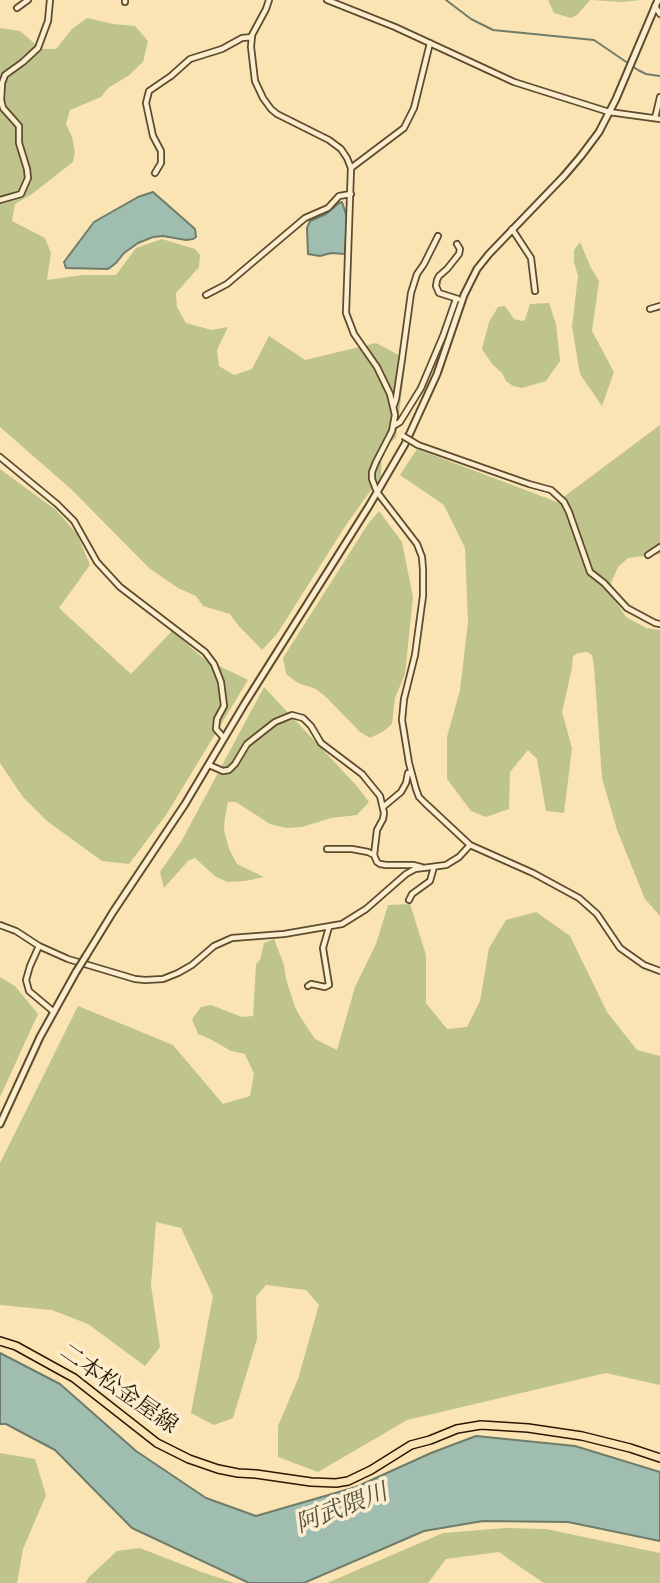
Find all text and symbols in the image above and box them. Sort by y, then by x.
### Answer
street label: 二本松金屋線 [54,1339,182,1441]
water label: 阿武隈川 [292,1479,392,1541]

